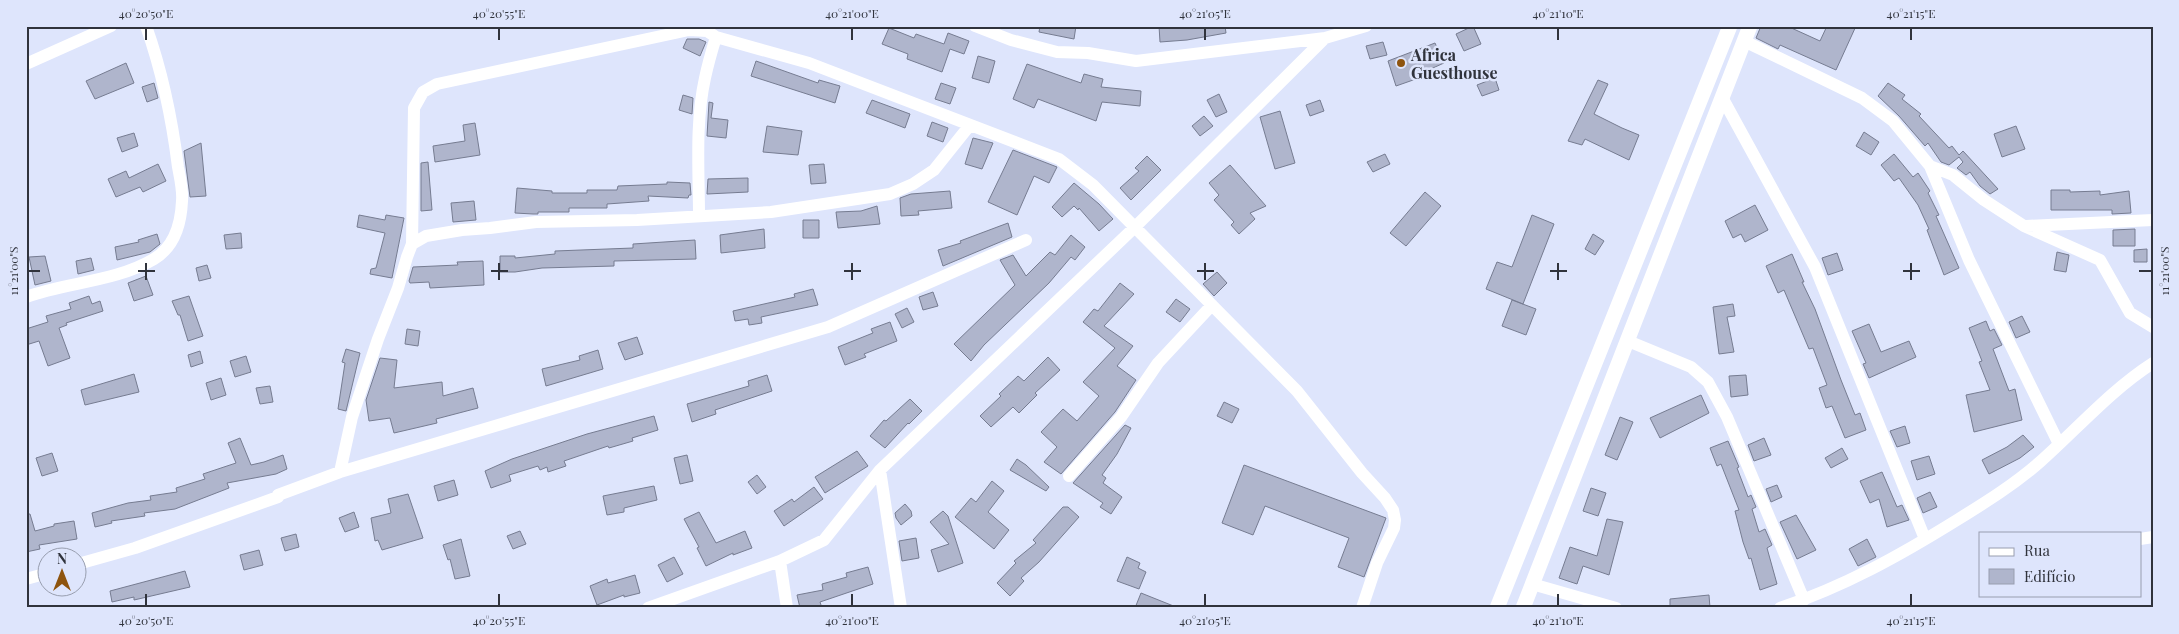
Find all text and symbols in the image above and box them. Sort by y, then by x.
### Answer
text: 40°20'50"E [119,5,173,21]
text: 40°20'55"E [473,5,525,21]
text: 40°21'00"E [825,5,879,21]
text: 40°21'05"E [1179,5,1231,21]
text: 40°21'10"E [1532,5,1584,21]
text: 40°21'15"E [1887,5,1935,21]
place label: Africa Guesthouse [1410,44,1497,83]
marker: Africa Guesthouse [1395,57,1407,69]
text: 11°21'00"S [5,247,21,295]
text: 11°21'00"S [2156,247,2172,295]
legend [1979,532,2142,596]
text: Rua [2024,540,2050,560]
north arrow [38,546,88,596]
text: N [57,549,67,568]
text: Edifício [2024,566,2076,586]
text: 40°20'50"E [119,612,173,628]
text: 40°20'55"E [473,612,525,628]
text: 40°21'00"E [825,612,879,628]
text: 40°21'05"E [1179,612,1231,628]
text: 40°21'10"E [1532,612,1584,628]
text: 40°21'15"E [1887,612,1935,628]

